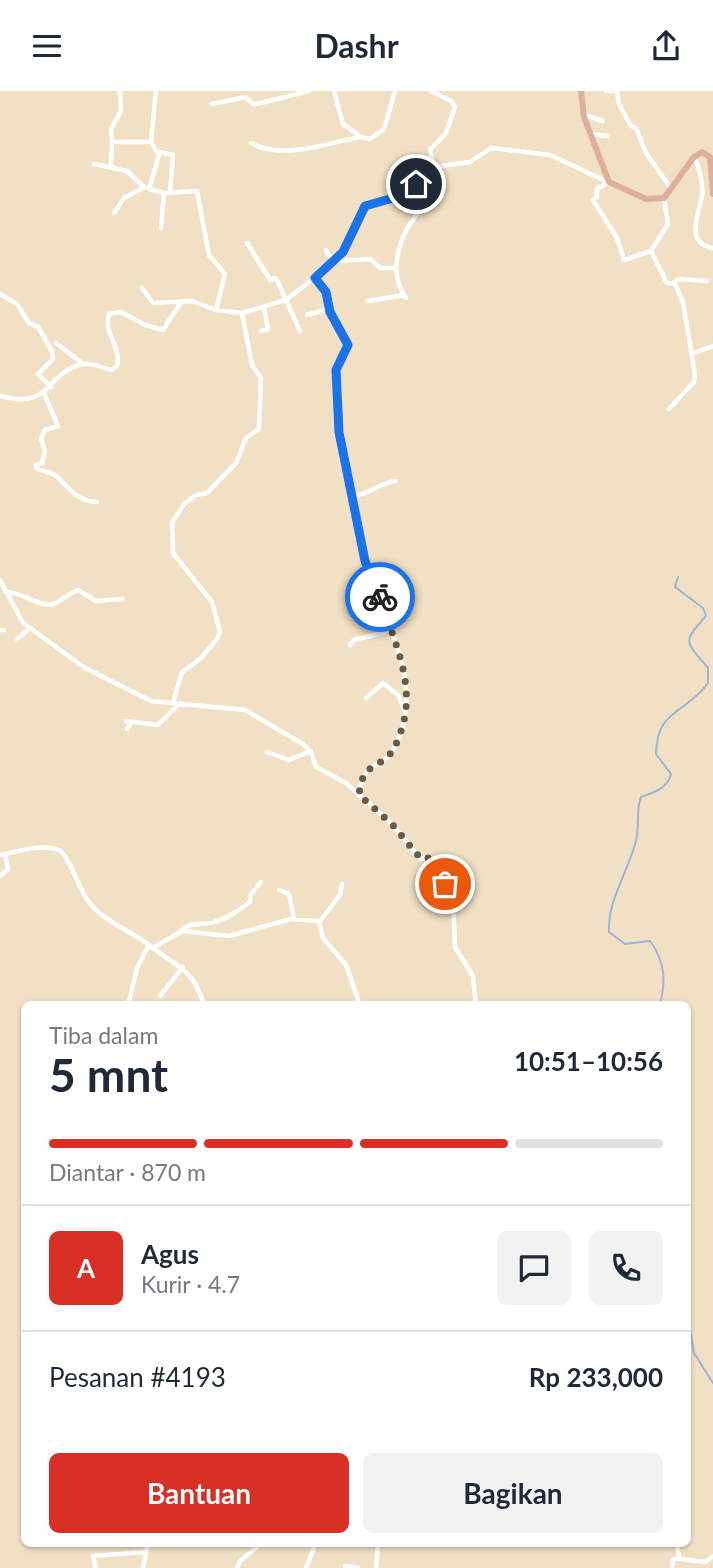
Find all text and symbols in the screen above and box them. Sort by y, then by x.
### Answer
text: Dashr [314,26,399,65]
icon: menu [28,27,66,65]
icon: share [647,27,685,65]
pin [386,154,446,214]
icon: home [397,165,435,203]
courier [345,562,415,632]
icon: bike [361,578,399,616]
pin [415,854,475,914]
icon: bag [426,865,464,903]
text: Tiba dalam [49,1021,158,1049]
text: 10:51–10:56 [514,1045,663,1077]
text: 5 mnt [49,1047,168,1102]
text: Diantar · 870 m [49,1158,206,1186]
button: chat [497,1231,571,1305]
button: phone [589,1231,663,1305]
text: Agus [141,1238,199,1270]
text: A [77,1252,95,1284]
text: Kurir · 4.7 [141,1270,240,1298]
text: Pesanan #4193 [49,1361,226,1393]
text: Rp 233,000 [529,1361,663,1393]
button: Bantuan [49,1453,349,1533]
button: Bagikan [363,1453,663,1533]

